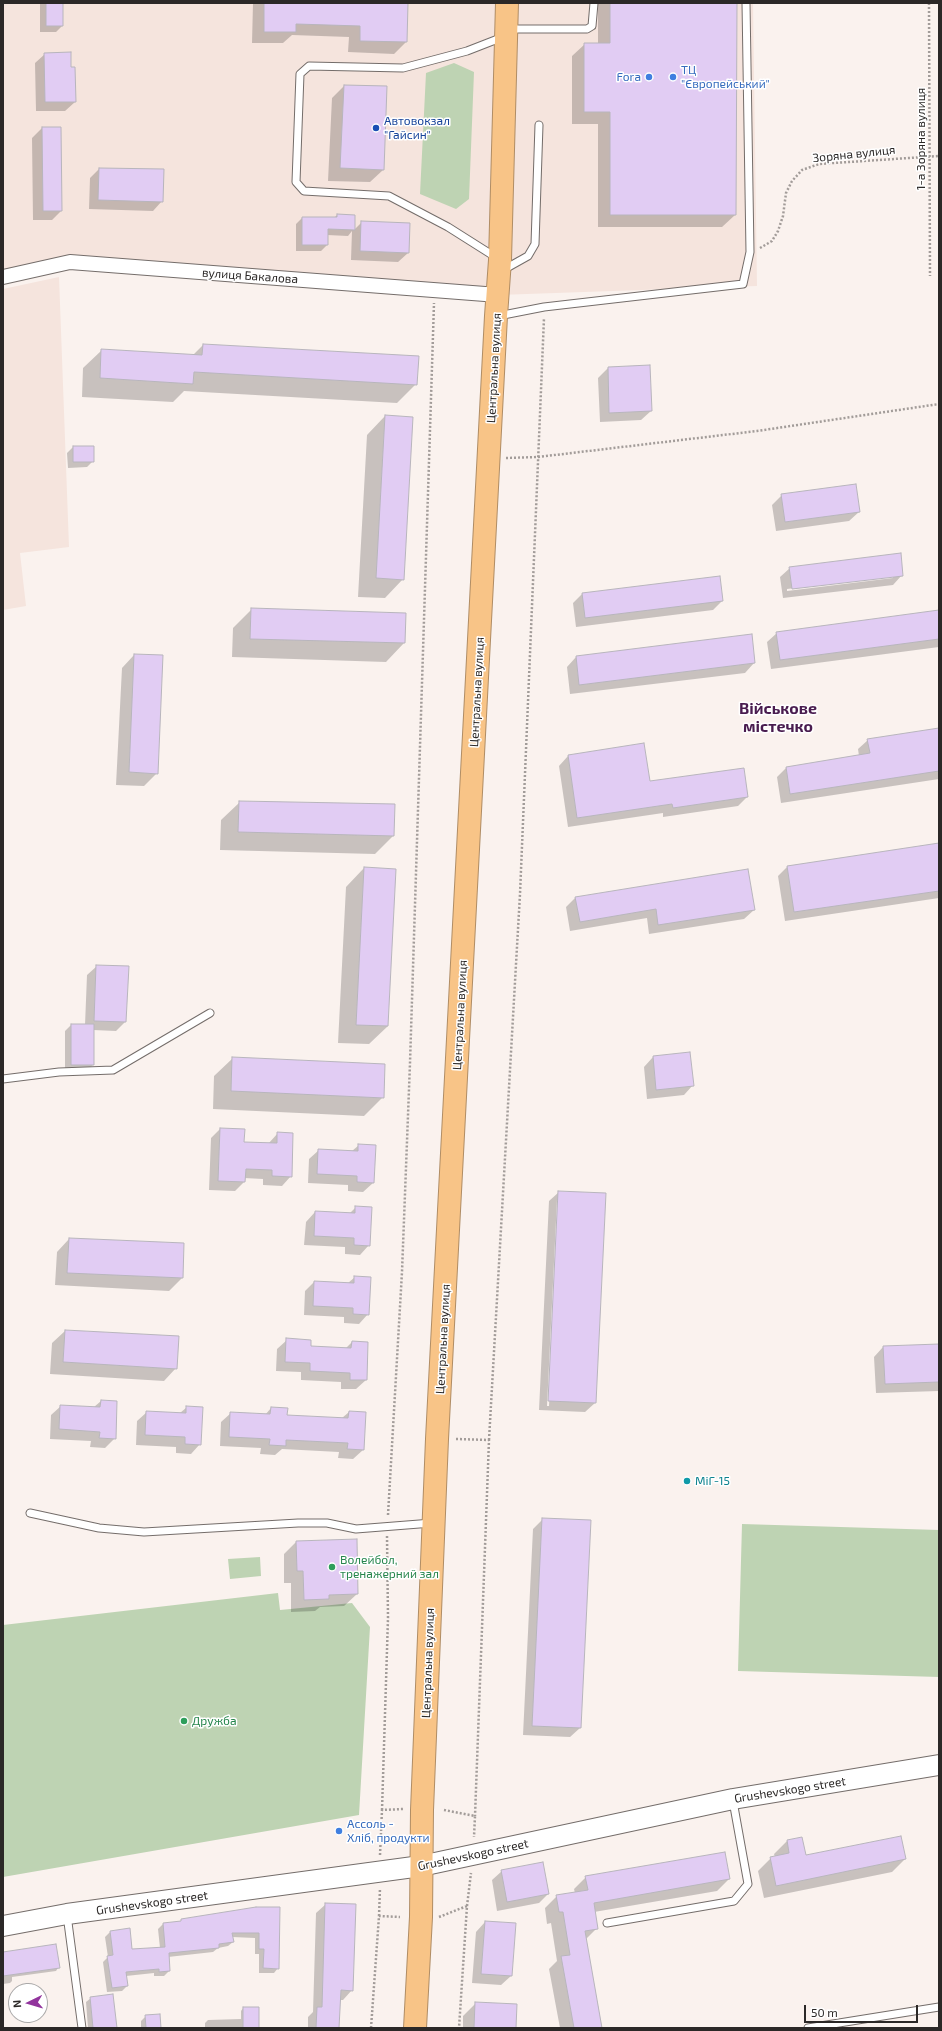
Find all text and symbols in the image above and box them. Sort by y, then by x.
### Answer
place label: ТЦ "Європейський" [681,63,770,91]
place label: Fora [617,70,641,84]
marker: Fora [644,72,654,82]
marker: ТЦ "Європейський" [668,72,678,82]
street label: 1-а Зоряна вулиця [914,88,928,190]
place label: Автовокзал "Гайсин" [384,114,450,142]
marker: Автовокзал "Гайсин" [371,123,381,133]
street label: Зоряна вулиця [812,142,896,166]
street label: вулиця Бакалова [201,265,299,287]
street label: Центральна вулиця [484,312,504,424]
street label: Центральна вулиця [467,636,487,748]
district label: Військове містечко [739,699,817,737]
street label: Центральна вулиця [450,959,470,1071]
street label: Центральна вулиця [433,1283,453,1395]
place label: МіГ-15 [695,1474,730,1488]
marker: МіГ-15 [682,1476,692,1486]
place label: Волейбол, тренажерний зал [340,1553,439,1581]
marker: Волейбол, тренажерний зал [327,1562,337,1572]
street label: Центральна вулиця [419,1608,437,1718]
place label: Дружба [192,1714,237,1728]
marker: Дружба [179,1716,189,1726]
street label: Grushevskogo street [733,1774,847,1806]
place label: Ассоль - Хліб, продукти [347,1817,430,1845]
marker: Ассоль - Хліб, продукти [334,1826,344,1836]
street label: Grushevskogo street [416,1836,530,1874]
street label: Grushevskogo street [95,1888,209,1918]
north arrow [8,1983,48,2023]
scale bar [806,1997,920,2023]
text: N [10,1999,23,2009]
text: 50 m [811,2005,838,2019]

